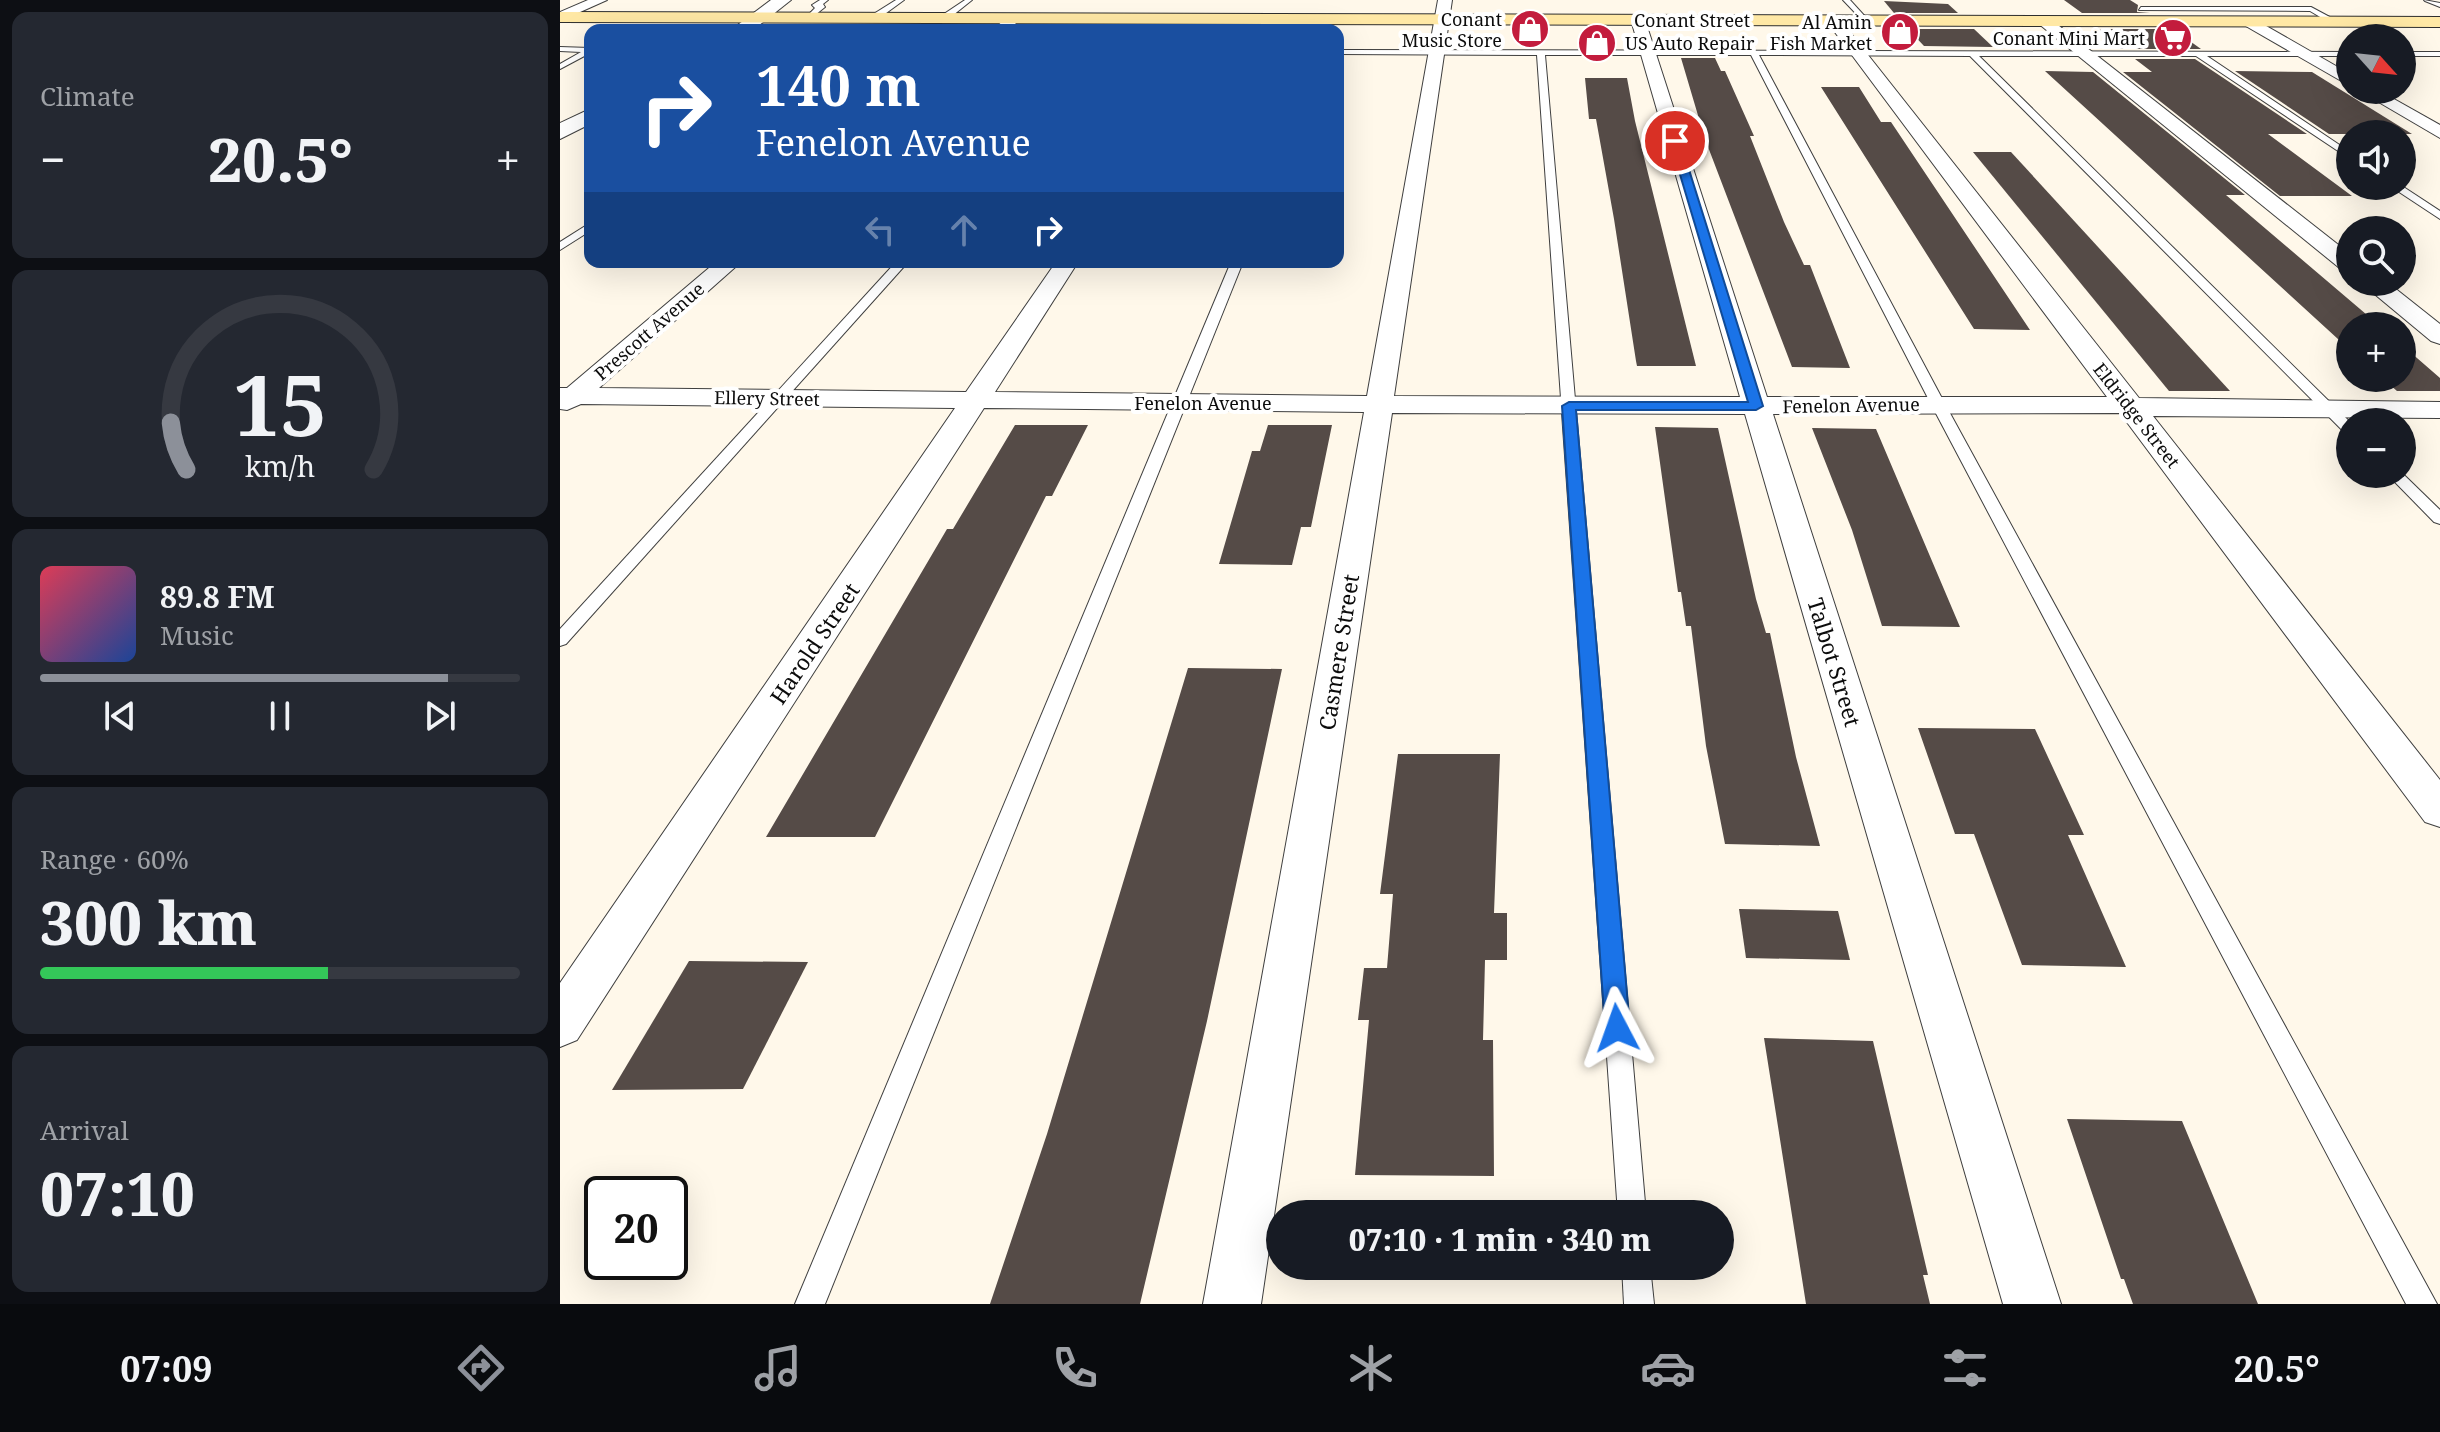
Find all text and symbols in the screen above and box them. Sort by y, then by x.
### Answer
place label: Conant Music Store [1402,7,1502,52]
shop icon: Conant Music Store [1509,8,1551,50]
street label: Conant Street [1634,8,1750,32]
place label: Al Amin Fish Market [1770,10,1872,55]
shop icon: Al Amin Fish Market [1879,11,1921,53]
supermarket icon: Conant Mini Mart [2152,17,2194,59]
shop icon: US Auto Repair [1576,22,1618,64]
north arrow [2336,24,2416,104]
map controls [2336,24,2416,488]
place label: Conant Mini Mart [1993,26,2145,50]
place label: US Auto Repair [1625,31,1755,55]
text: 140 m [756,46,921,122]
icon: right [624,56,728,160]
text: Climate [40,78,135,114]
pin [1641,107,1709,175]
text: 20.5° [208,118,353,200]
text: Fenelon Avenue [756,118,1031,167]
icon: arrive [1653,119,1697,163]
button: sound [2336,120,2416,200]
text: − [40,129,65,189]
text: + [495,129,520,189]
icon: left [858,208,902,252]
icon: ahead [942,208,986,252]
icon: right [1026,208,1070,252]
button: search [2336,216,2416,296]
street label: Prescott Avenue [589,277,709,385]
button: + [2336,312,2416,392]
text: 15 [233,346,327,459]
street label: Eldridge Street [2088,357,2186,473]
street label: Ellery Street [714,385,820,411]
street label: Fenelon Avenue [1134,391,1272,415]
street label: Fenelon Avenue [1782,392,1920,418]
button: − [2336,408,2416,488]
text: km/h [245,446,315,485]
street label: Casmere Street [1311,572,1365,732]
text: 89.8 FM [160,576,275,617]
street label: Harold Street [762,576,866,710]
street label: Talbot Street [1801,594,1869,730]
text: Music [160,617,234,653]
icon: previous [98,694,142,738]
icon: pause [258,694,302,738]
icon: next [418,694,462,738]
text: Range · 60% [40,841,189,877]
text: 300 km [40,881,257,963]
position arrow [1575,986,1659,1070]
text: Arrival [40,1112,129,1148]
text: 07:10 [40,1152,195,1234]
speed limit sign: 20 [584,1176,688,1280]
text: 07:10 · 1 min · 340 m [1349,1219,1651,1260]
icon: directions [453,1340,509,1396]
icon: music [750,1340,806,1396]
icon: phone [1047,1340,1103,1396]
icon: climate [1343,1340,1399,1396]
icon: car [1640,1340,1696,1396]
icon: filters [1937,1340,1993,1396]
text: 07:09 [120,1344,213,1393]
text: 20.5° [2234,1344,2320,1393]

